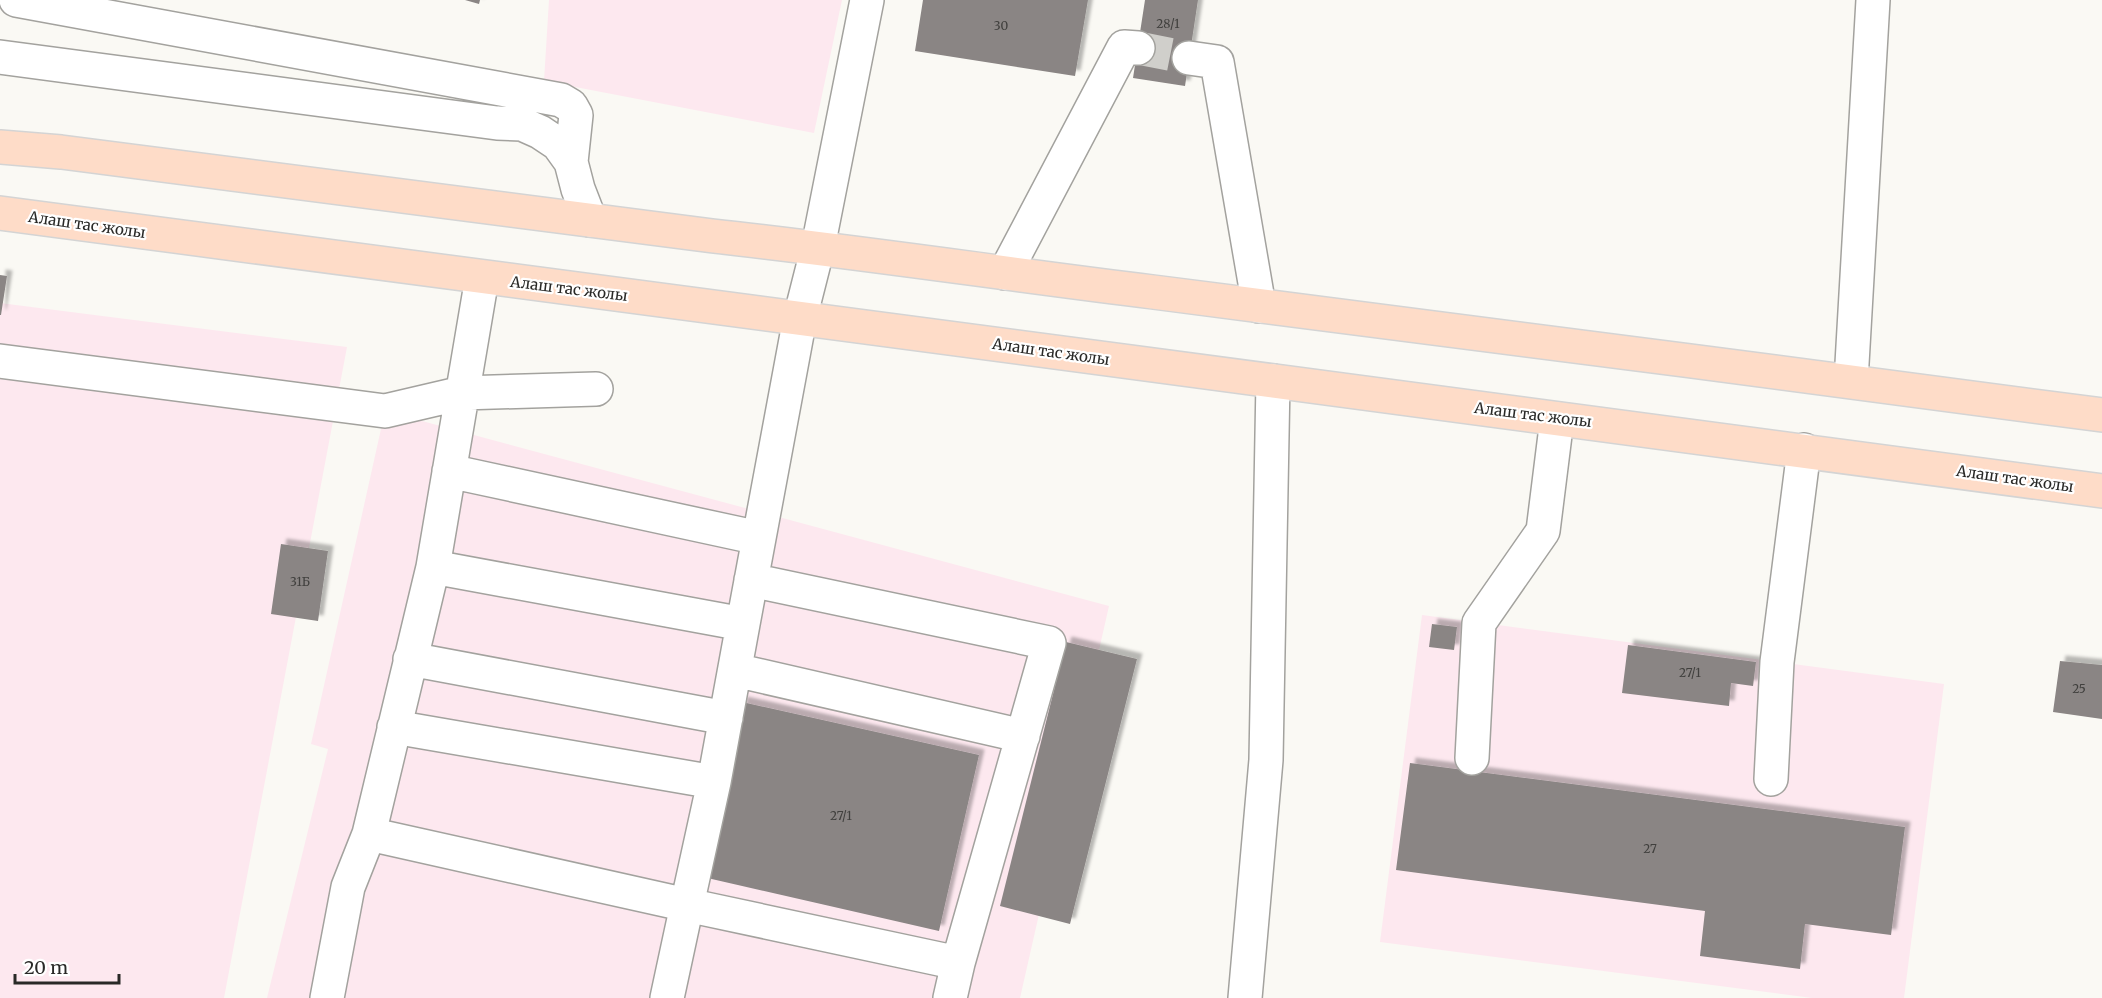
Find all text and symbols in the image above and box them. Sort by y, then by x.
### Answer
house number: 28/1 [1156,16,1180,31]
house number: 30 [994,18,1008,33]
street label: Алаш тас жолы [26,207,147,242]
street label: Алаш тас жолы [508,272,629,305]
street label: Алаш тас жолы [990,334,1111,369]
street label: Алаш тас жолы [1472,398,1593,431]
street label: Алаш тас жолы [1954,461,2075,496]
house number: 31Б [290,574,310,589]
house number: 27/1 [1679,665,1702,680]
house number: 25 [2072,681,2086,696]
house number: 27/1 [830,808,853,823]
house number: 27 [1643,841,1657,856]
scale bar [15,947,118,985]
text: 20 m [24,956,68,979]

